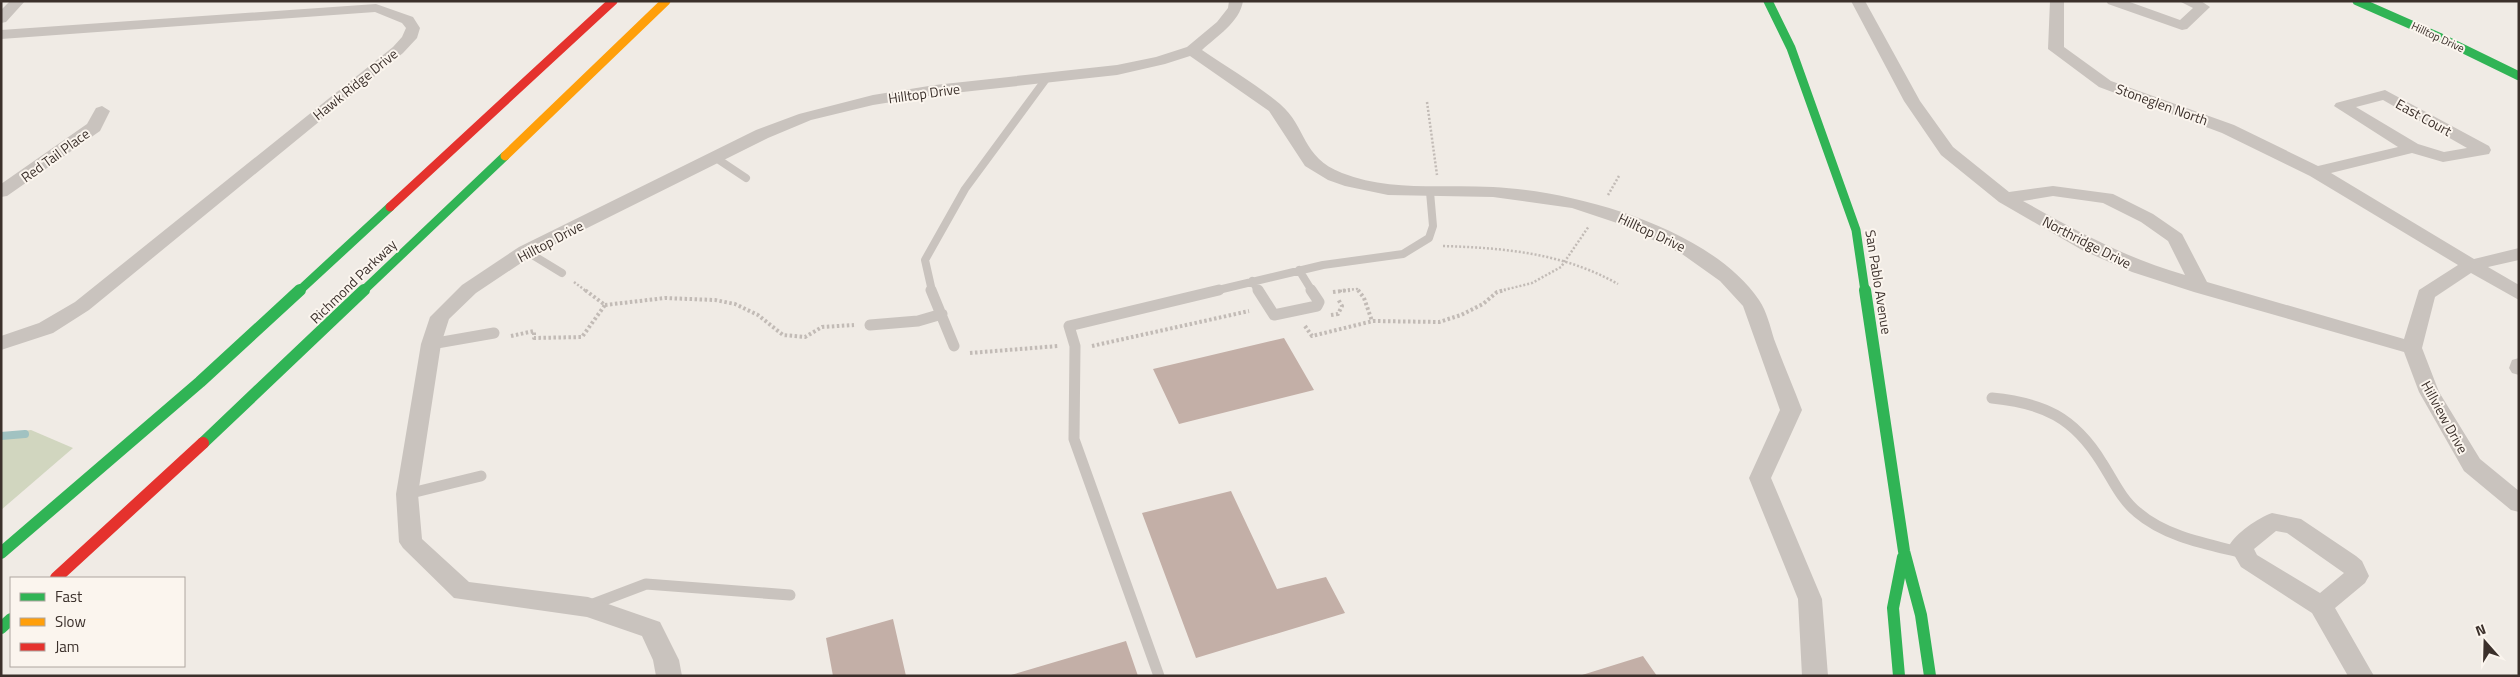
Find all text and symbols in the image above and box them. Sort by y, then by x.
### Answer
street label: Hilltop Drive [2409,18,2468,56]
street label: Hawk Ridge Drive [308,43,402,125]
street label: Hilltop Drive [887,78,961,108]
street label: Stoneglen North [2113,78,2211,130]
street label: East Court [2392,93,2456,141]
street label: Red Tail Place [16,123,94,187]
street label: Hilltop Drive [1615,207,1689,257]
street label: Northridge Drive [2039,211,2135,273]
street label: Hilltop Drive [513,215,587,267]
street label: San Pablo Avenue [1860,228,1898,336]
street label: Richmond Parkway [305,234,401,328]
street label: Hillview Drive [2416,377,2474,457]
legend [10,577,185,667]
text: Fast [55,585,83,608]
text: Slow [55,610,86,633]
north arrow [2460,617,2510,667]
text: N [2472,618,2489,641]
text: Jam [55,635,79,658]

